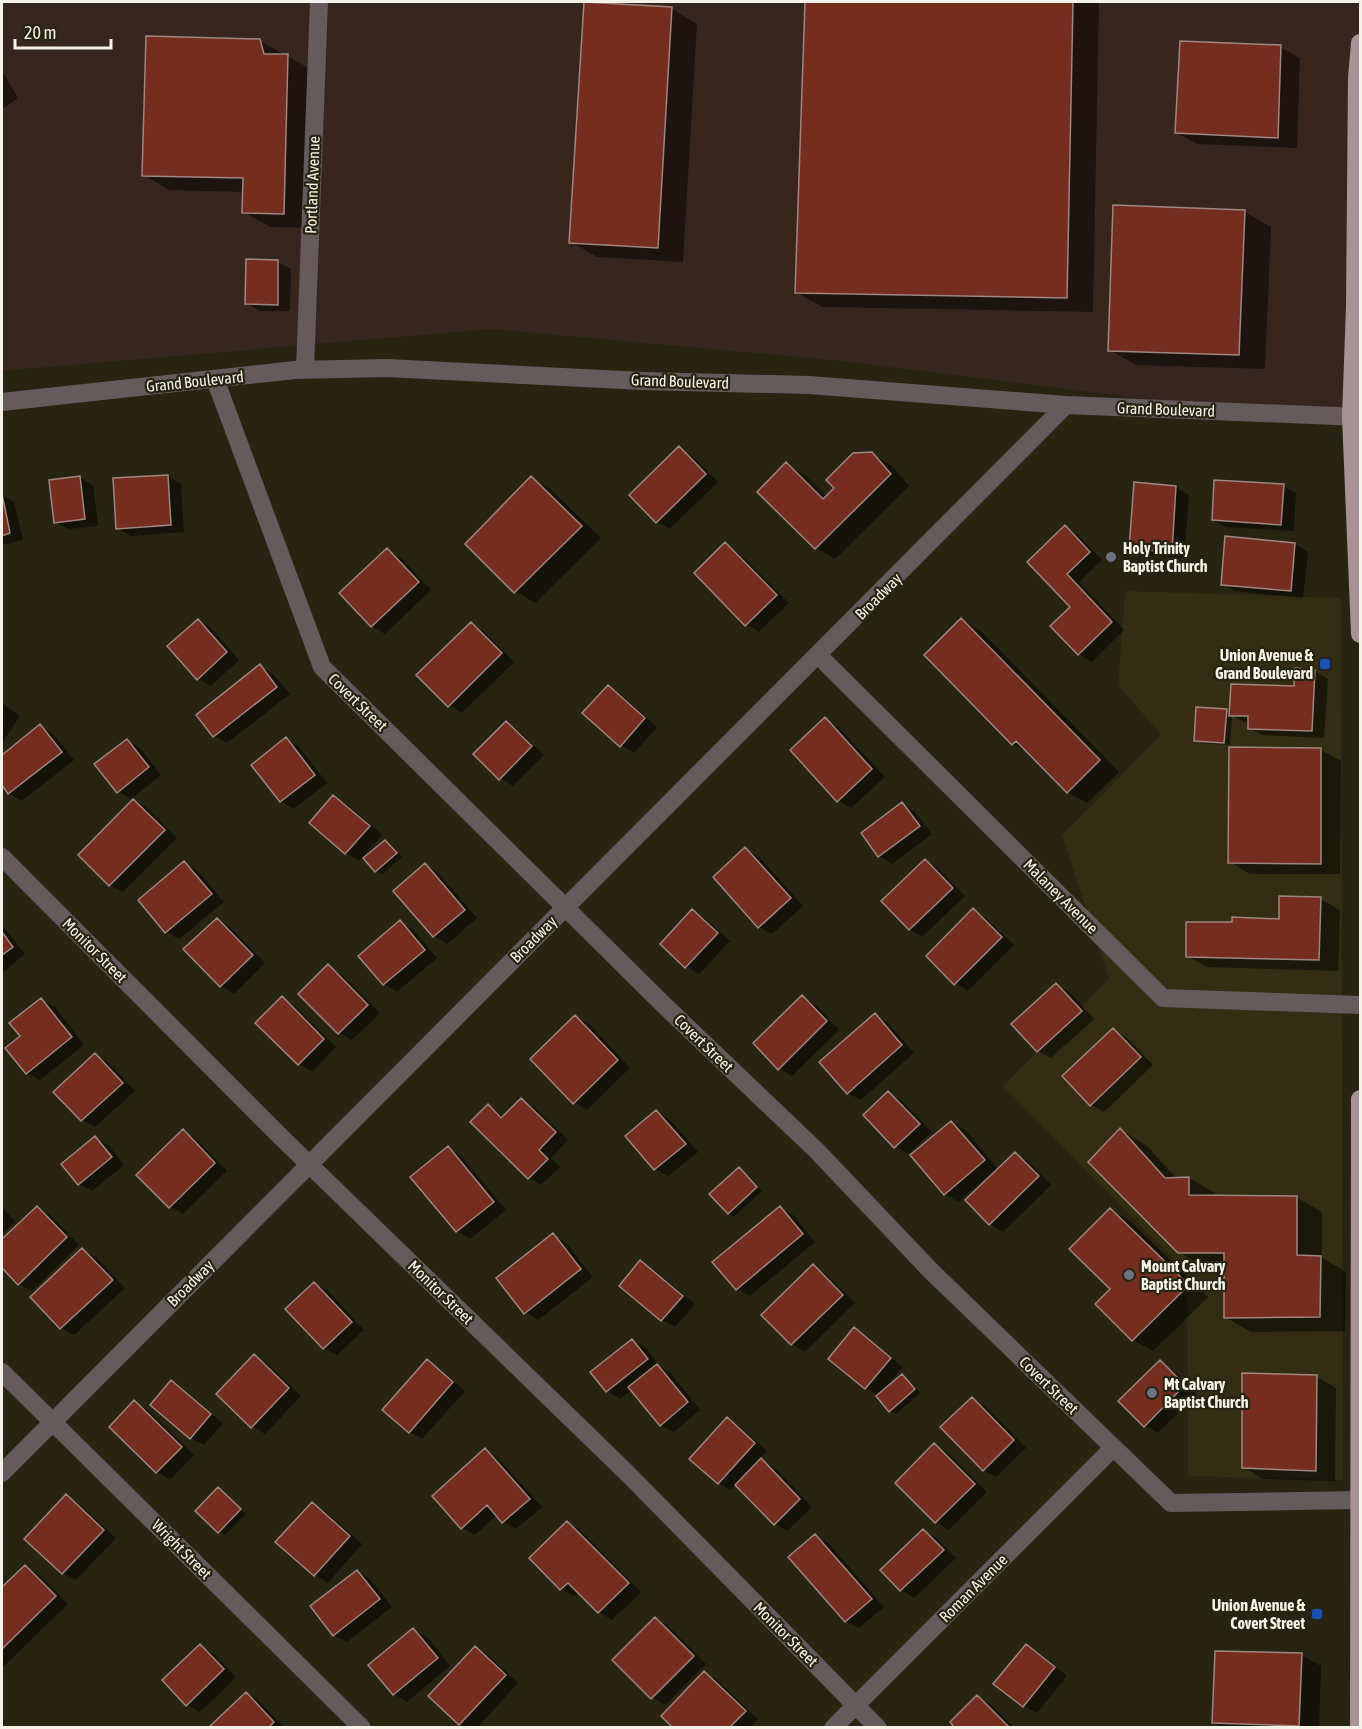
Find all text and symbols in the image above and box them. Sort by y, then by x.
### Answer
scale bar [15,12,111,50]
text: 20 m [24,22,56,43]
street label: Portland Avenue [301,136,323,234]
street label: Grand Boulevard [145,367,245,395]
street label: Grand Boulevard [631,370,729,392]
street label: Grand Boulevard [1117,398,1215,420]
place label: Holy Trinity Baptist Church [1123,539,1208,575]
marker: Holy Trinity Baptist Church [1104,550,1118,564]
street label: Broadway [851,569,906,624]
place label: Union Avenue & Grand Boulevard [1215,646,1314,682]
marker: Union Avenue & Grand Boulevard [1318,657,1332,671]
street label: Covert Street [325,670,391,735]
street label: Malaney Avenue [1019,855,1102,938]
street label: Broadway [506,912,561,967]
street label: Monitor Street [59,914,131,986]
street label: Covert Street [671,1011,737,1076]
street label: Broadway [163,1256,218,1311]
street label: Monitor Street [405,1256,478,1328]
place label: Mount Calvary Baptist Church [1141,1257,1226,1293]
marker: Mount Calvary Baptist Church [1122,1268,1136,1282]
street label: Covert Street [1016,1353,1082,1418]
place label: Mt Calvary Baptist Church [1164,1375,1249,1411]
marker: Mt Calvary Baptist Church [1145,1386,1159,1400]
street label: Wright Street [148,1516,216,1583]
street label: Roman Avenue [935,1550,1011,1626]
place label: Union Avenue & Covert Street [1212,1596,1306,1632]
street label: Monitor Street [750,1598,822,1670]
marker: Union Avenue & Covert Street [1310,1607,1324,1621]

